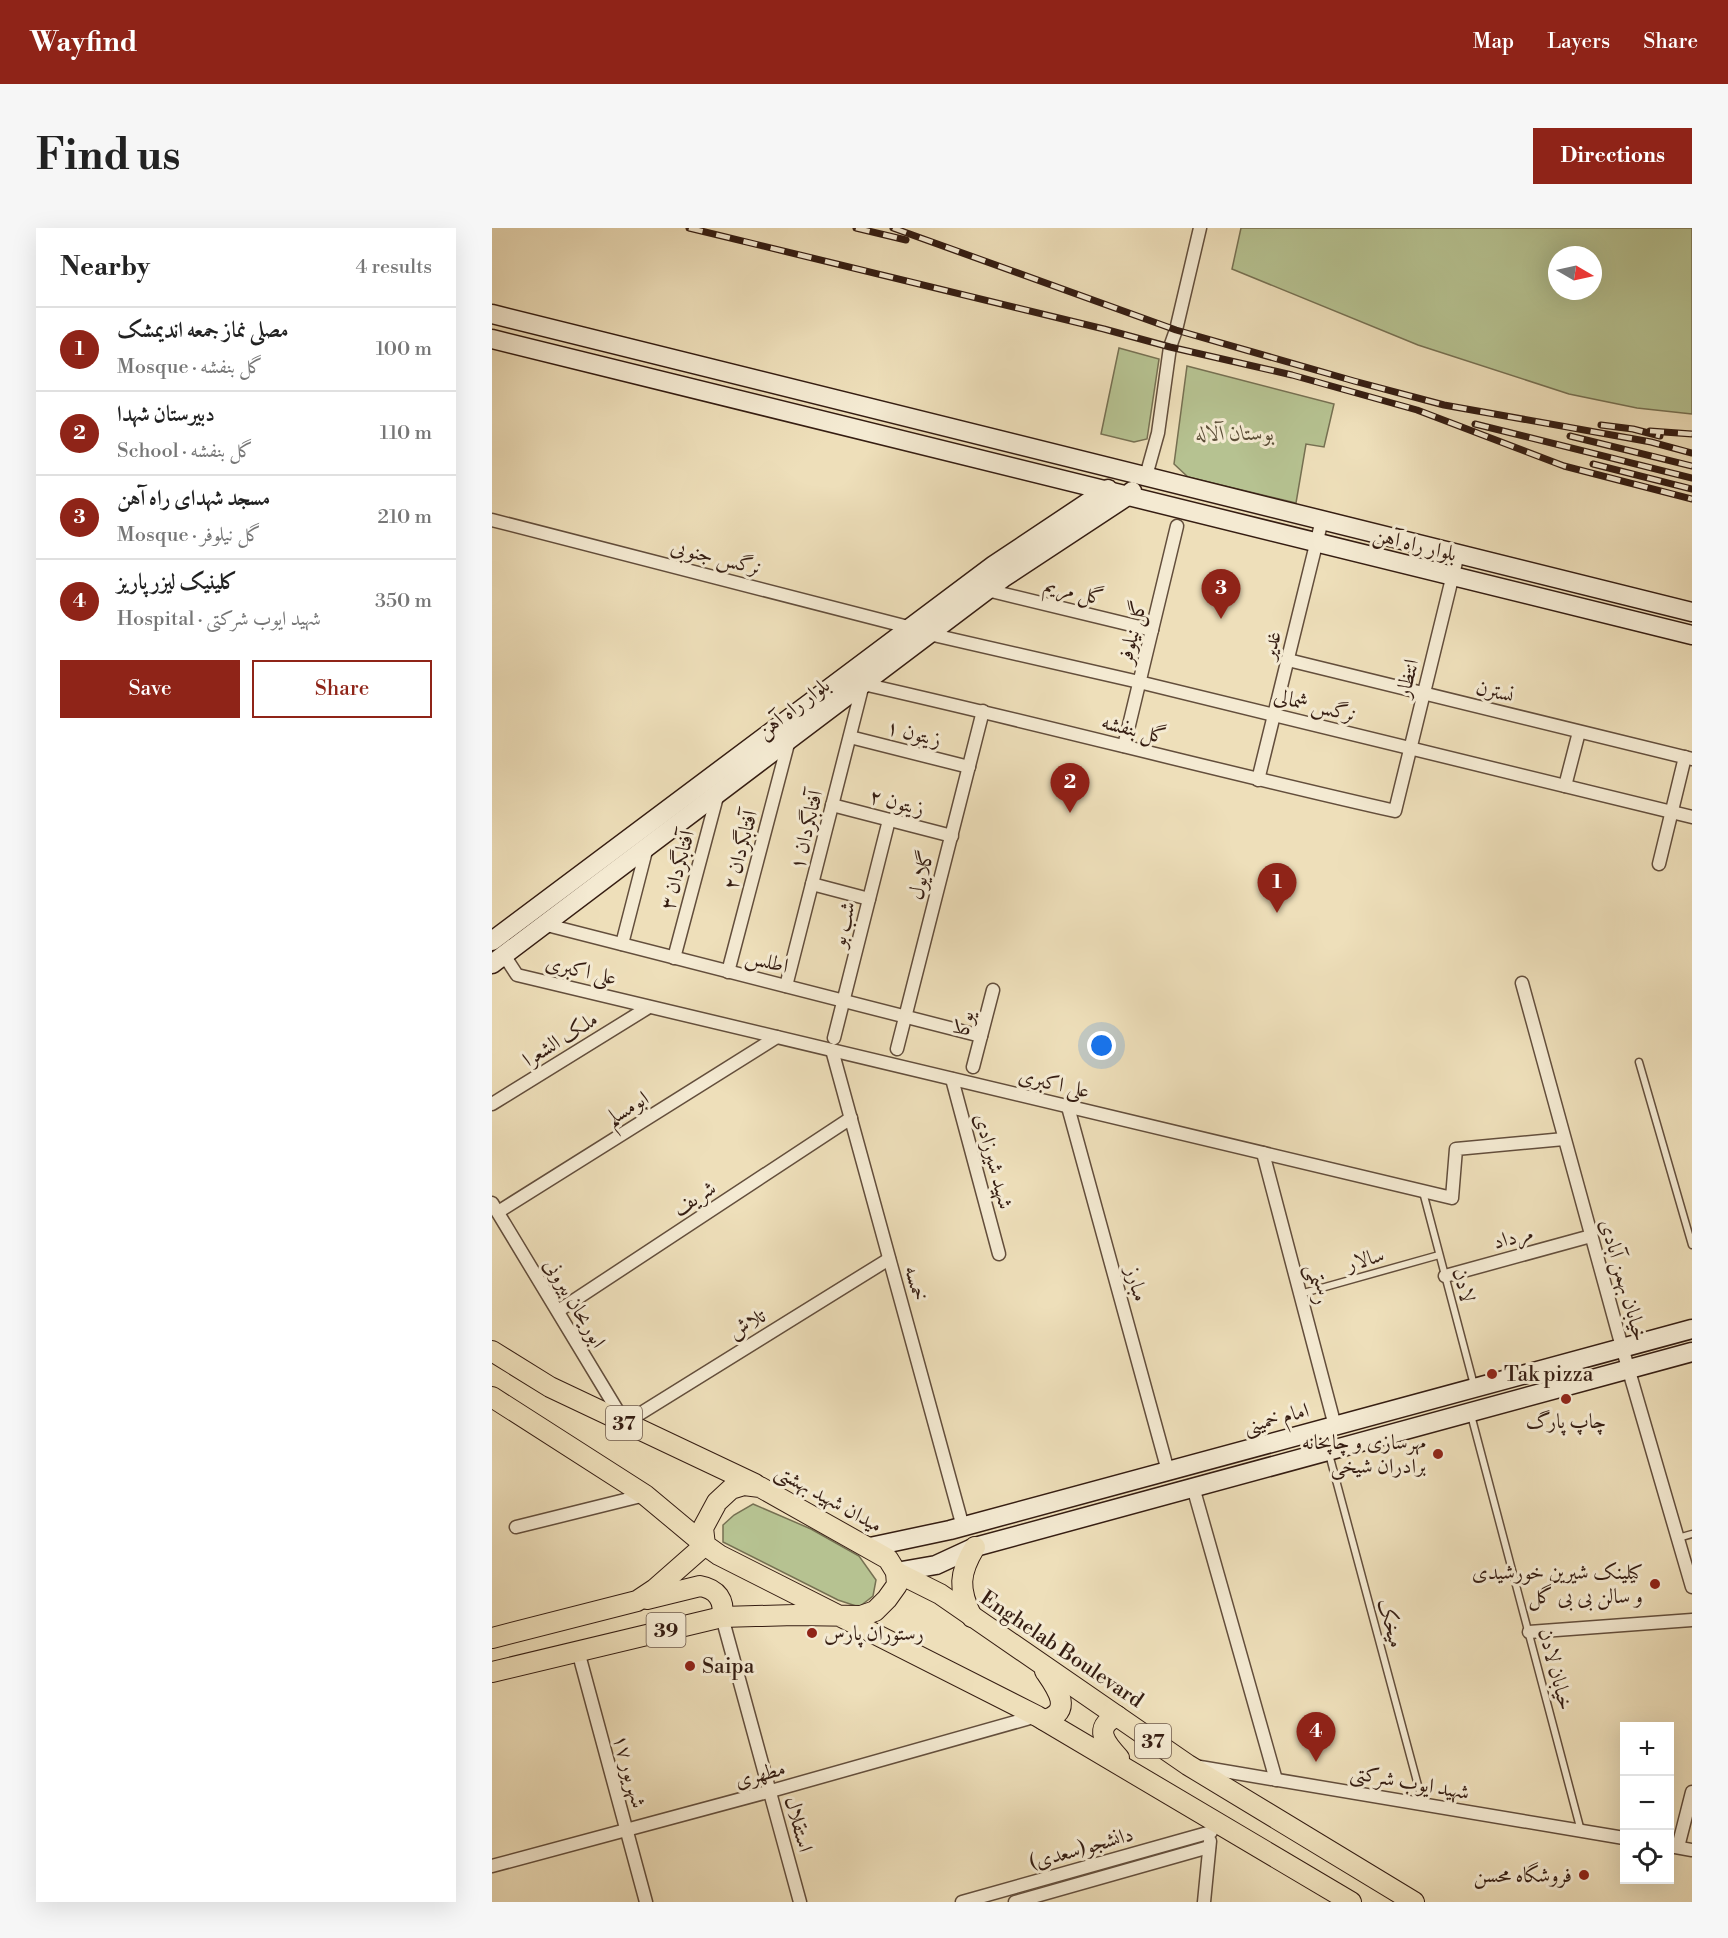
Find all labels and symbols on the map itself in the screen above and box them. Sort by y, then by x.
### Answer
north arrow [1548,246,1602,300]
park label: بوستان آلاله [1196,420,1274,447]
street label: بلوار راه آهن [1370,521,1460,568]
street label: نرگس جنوبی [668,534,764,583]
pin: 3 [1202,570,1240,619]
street label: گل مریم [1040,571,1107,616]
street label: گل نیلوفر [1111,598,1154,669]
street label: غدیر [1255,628,1288,664]
street label: انتظار [1390,656,1425,702]
street label: بلوار راه آهن [751,672,835,745]
street label: نسترن [1473,675,1517,709]
street label: نرگس شمالی [1271,683,1359,729]
street label: گل بنفشه [1098,708,1169,752]
street label: زیتون ۱ [884,715,944,753]
pin: 2 [1050,764,1090,813]
street label: زیتون ۲ [867,784,927,822]
street label: آفتابگردان ۱ [784,785,830,873]
street label: آفتابگردان ۲ [717,805,765,893]
street label: آفتابگردان ۳ [654,825,702,913]
street label: گلایول [902,848,941,903]
pin: 1 [1258,864,1296,913]
street label: شب بو [825,899,862,952]
street label: اطلس [743,944,791,980]
street label: علی اکبری [542,950,619,994]
street label: ملک الشعرا [518,1007,603,1073]
street label: یوکا [949,1007,981,1038]
your location [1087,1031,1116,1060]
street label: علی اکبری [1015,1063,1092,1107]
street label: ابومسلم [601,1086,658,1138]
street label: شهید شیرزادی [968,1111,1018,1212]
street label: شریف [668,1175,721,1222]
street label: خیابان بهمن آبادی [1593,1216,1654,1344]
street label: مرداد [1490,1220,1537,1257]
street label: سالار [1341,1242,1387,1278]
street label: ابوریحان بیرونی [537,1254,611,1353]
street label: رستمی [1299,1261,1335,1307]
street label: مبارز [1118,1262,1153,1304]
street label: خمسه [898,1263,932,1304]
street label: لادن [1446,1265,1480,1306]
street label: تلاش [724,1303,772,1346]
place label: Tak pizza [1504,1362,1594,1388]
marker: Tak pizza [1485,1367,1499,1381]
marker: چاپ پارگ [1559,1392,1573,1406]
street label: امام خمینی [1240,1398,1313,1444]
road number: 37 [606,1406,642,1440]
place label: چاپ پارگ [1526,1409,1606,1436]
place label: مهرسازی و چاپخانه برادران شیخی [1302,1430,1426,1480]
marker: مهرسازی و چاپخانه برادران شیخی [1431,1447,1445,1461]
street label: میدان شهید بهشتی [770,1459,887,1540]
place label: کیلینک شیرین خورشیدی و سالن بی بی گل [1472,1560,1643,1611]
marker: کیلینک شیرین خورشیدی و سالن بی بی گل [1648,1577,1662,1591]
street label: Enghelab Boulevard [975,1586,1148,1714]
street label: میخک [1371,1596,1409,1651]
road number: 39 [646,1613,686,1647]
place label: رستوران پارس [824,1621,924,1648]
street label: خیابان لادن [1532,1625,1578,1713]
marker: رستوران پارس [805,1626,819,1640]
place label: Saipa [702,1654,755,1680]
marker: Saipa [683,1659,697,1673]
pin: 4 [1296,1712,1336,1762]
road number: 37 [1135,1724,1171,1758]
street label: ۱۷ شهریور [607,1732,651,1811]
street label: مطهری [732,1756,788,1794]
street label: شهید ایوب شرکتی [1348,1760,1472,1807]
street label: استقلال [778,1793,818,1855]
street label: دانشجو(سعدی) [1026,1822,1137,1876]
place label: فروشگاه محسن [1474,1862,1572,1889]
marker: فروشگاه محسن [1577,1868,1591,1882]

